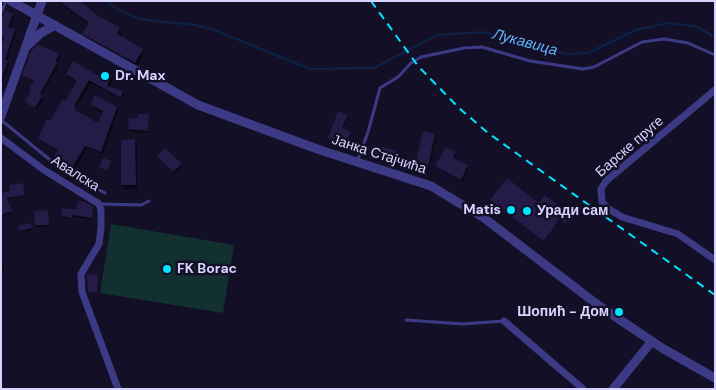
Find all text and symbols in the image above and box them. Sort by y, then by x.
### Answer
water label: Лукавица [491,26,559,60]
place label: Dr. Max [115,68,165,84]
marker: Dr. Max [99,70,111,82]
street label: Барске пруге [593,113,667,181]
street label: Јанка Стајчића [330,132,428,178]
street label: Авалска [48,153,102,195]
place label: Matis [463,202,501,218]
place label: Уради сам [537,203,608,219]
marker: Matis [505,204,517,216]
marker: Уради сам [521,205,533,217]
place label: FK Borac [177,261,237,277]
marker: FK Borac [161,263,173,275]
place label: Шопић - Дом [517,304,609,320]
marker: Шопић - Дом [613,306,625,318]

